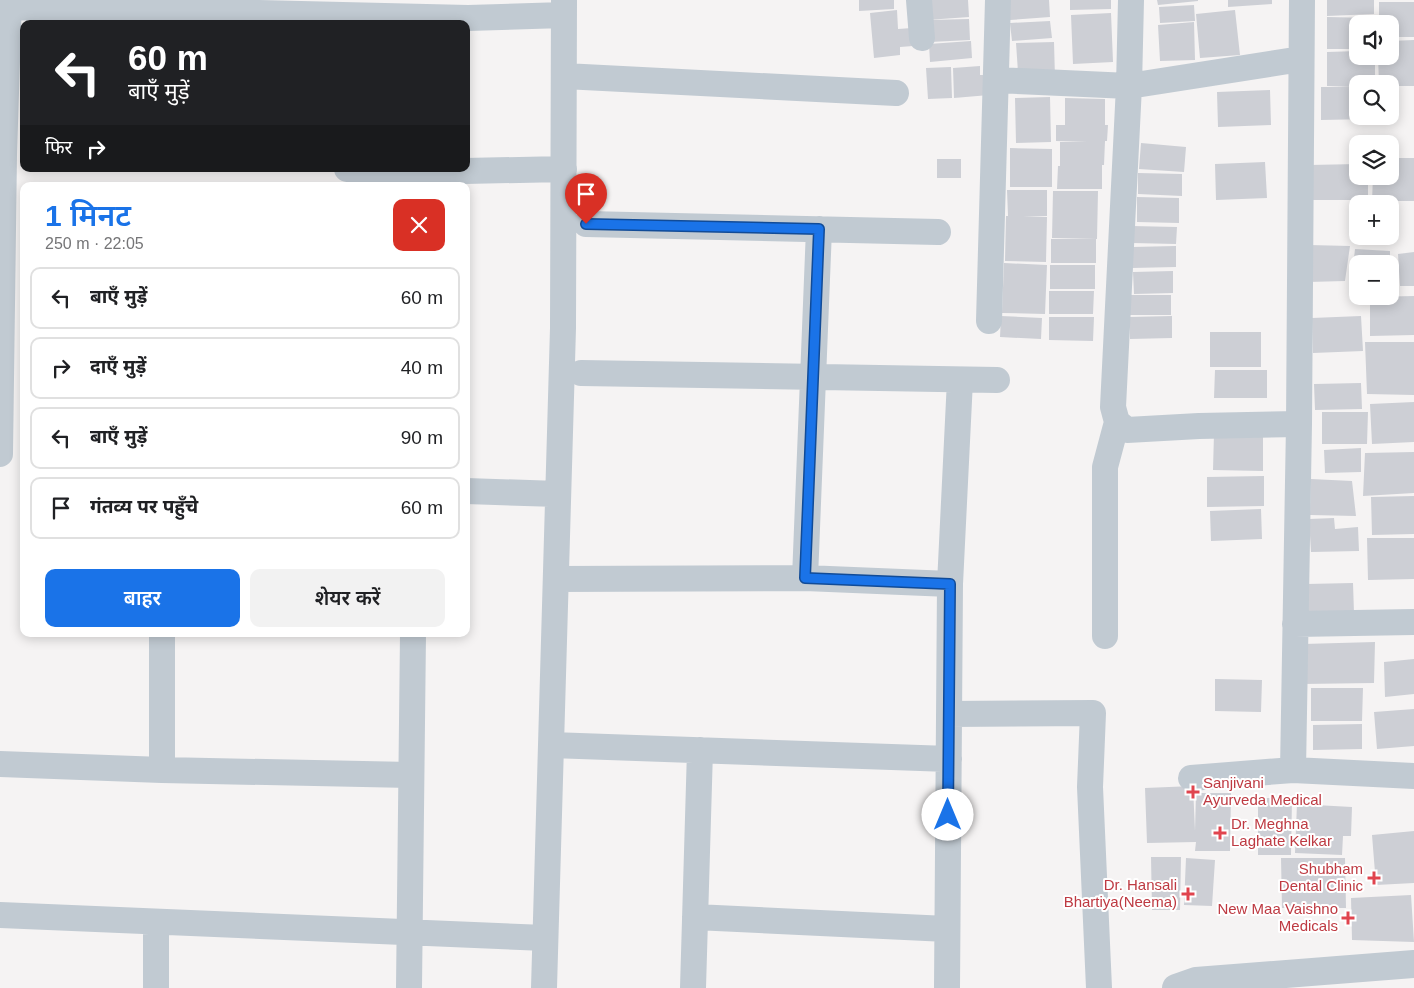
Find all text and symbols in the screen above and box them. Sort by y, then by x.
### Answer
map controls [1349,15,1399,305]
button: sound [1349,15,1399,65]
text: 60 m [128,38,208,77]
icon: left [45,40,110,105]
button: search [1349,75,1399,125]
text: बाएँ मुड़ें [128,79,189,104]
icon: right [82,135,110,163]
button: layers [1349,135,1399,185]
text: फिर [45,137,72,158]
pin [565,173,607,224]
icon: arrive [572,180,600,208]
button: + [1349,195,1399,245]
text: 1 मिनट [45,199,131,232]
button: close [393,199,445,251]
text: 250 m · 22:05 [45,235,144,252]
button: − [1349,255,1399,305]
icon: left [47,284,75,312]
text: बाएँ मुड़ें [90,286,147,307]
text: 60 m [401,287,443,308]
icon: right [47,354,75,382]
text: दाएँ मुड़ें [90,356,146,377]
text: 40 m [401,357,443,378]
icon: left [47,424,75,452]
text: बाएँ मुड़ें [90,426,147,447]
text: 90 m [401,427,443,448]
icon: arrive [47,494,75,522]
text: गंतव्य पर पहुँचे [90,496,198,517]
text: 60 m [401,497,443,518]
button: बाहर [45,569,240,627]
button: शेयर करें [250,569,445,627]
place label: Sanjivani Ayurveda Medical [1203,774,1322,808]
marker: Sanjivani Ayurveda Medical [1187,786,1199,798]
position arrow [921,788,973,840]
place label: Dr. Meghna Laghate Kelkar [1231,815,1332,849]
marker: Dr. Meghna Laghate Kelkar [1213,826,1227,840]
place label: Shubham Dental Clinic [1279,860,1363,894]
marker: Shubham Dental Clinic [1367,871,1381,885]
place label: Dr. Hansali Bhartiya(Neema) [1064,876,1177,910]
marker: Dr. Hansali Bhartiya(Neema) [1181,887,1195,901]
place label: New Maa Vaishno Medicals [1217,900,1338,934]
marker: New Maa Vaishno Medicals [1342,912,1354,924]

